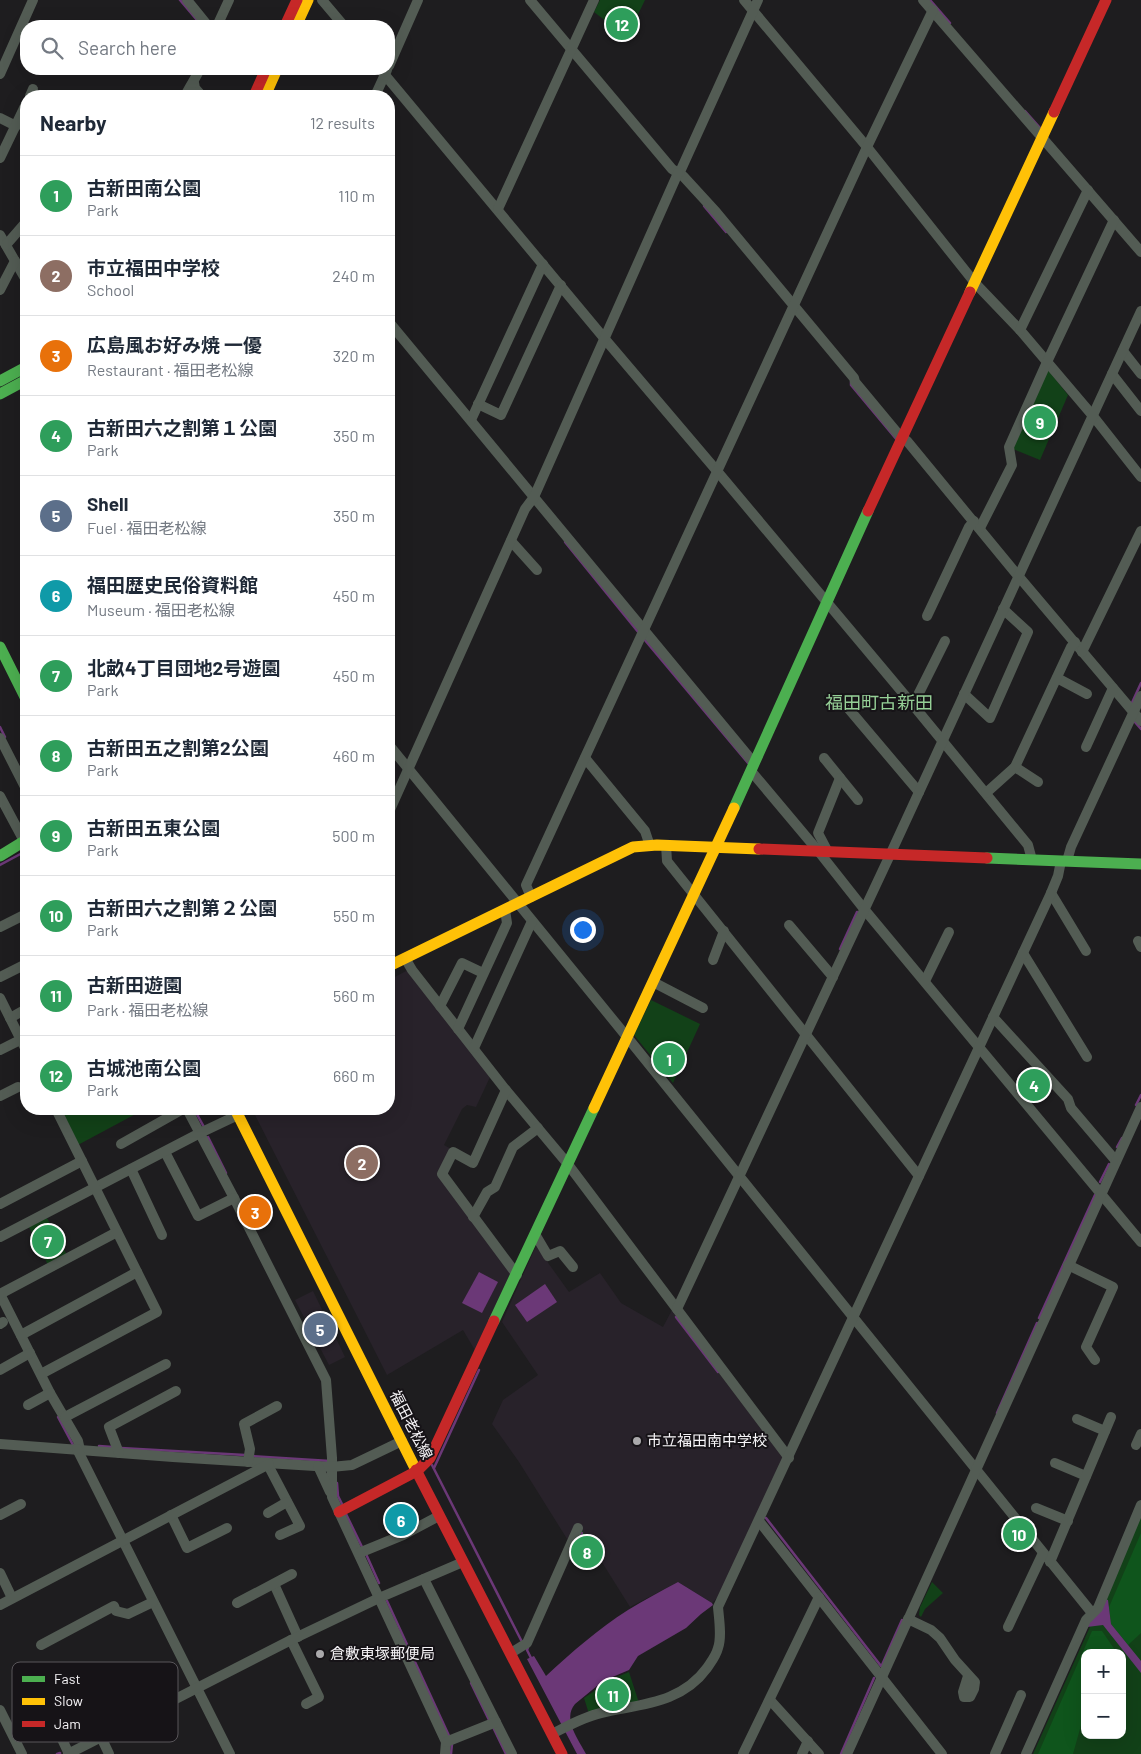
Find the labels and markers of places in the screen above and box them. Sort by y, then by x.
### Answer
pin: 12 [606,5,638,43]
pin: 9 [1024,403,1056,441]
pin: 1 [653,1040,685,1078]
pin: 4 [1018,1066,1050,1104]
pin: 2 [346,1144,378,1182]
pin: 3 [239,1193,271,1231]
pin: 7 [32,1222,64,1260]
pin: 5 [304,1310,336,1348]
place label: 市立福田南中学校 [647,1431,767,1449]
marker: 市立福田南中学校 [631,1435,643,1447]
pin: 6 [385,1501,417,1539]
pin: 10 [1003,1515,1035,1553]
pin: 8 [571,1533,603,1571]
place label: 倉敷東塚郵便局 [330,1644,435,1662]
marker: 倉敷東塚郵便局 [314,1648,326,1660]
pin: 11 [597,1676,629,1714]

